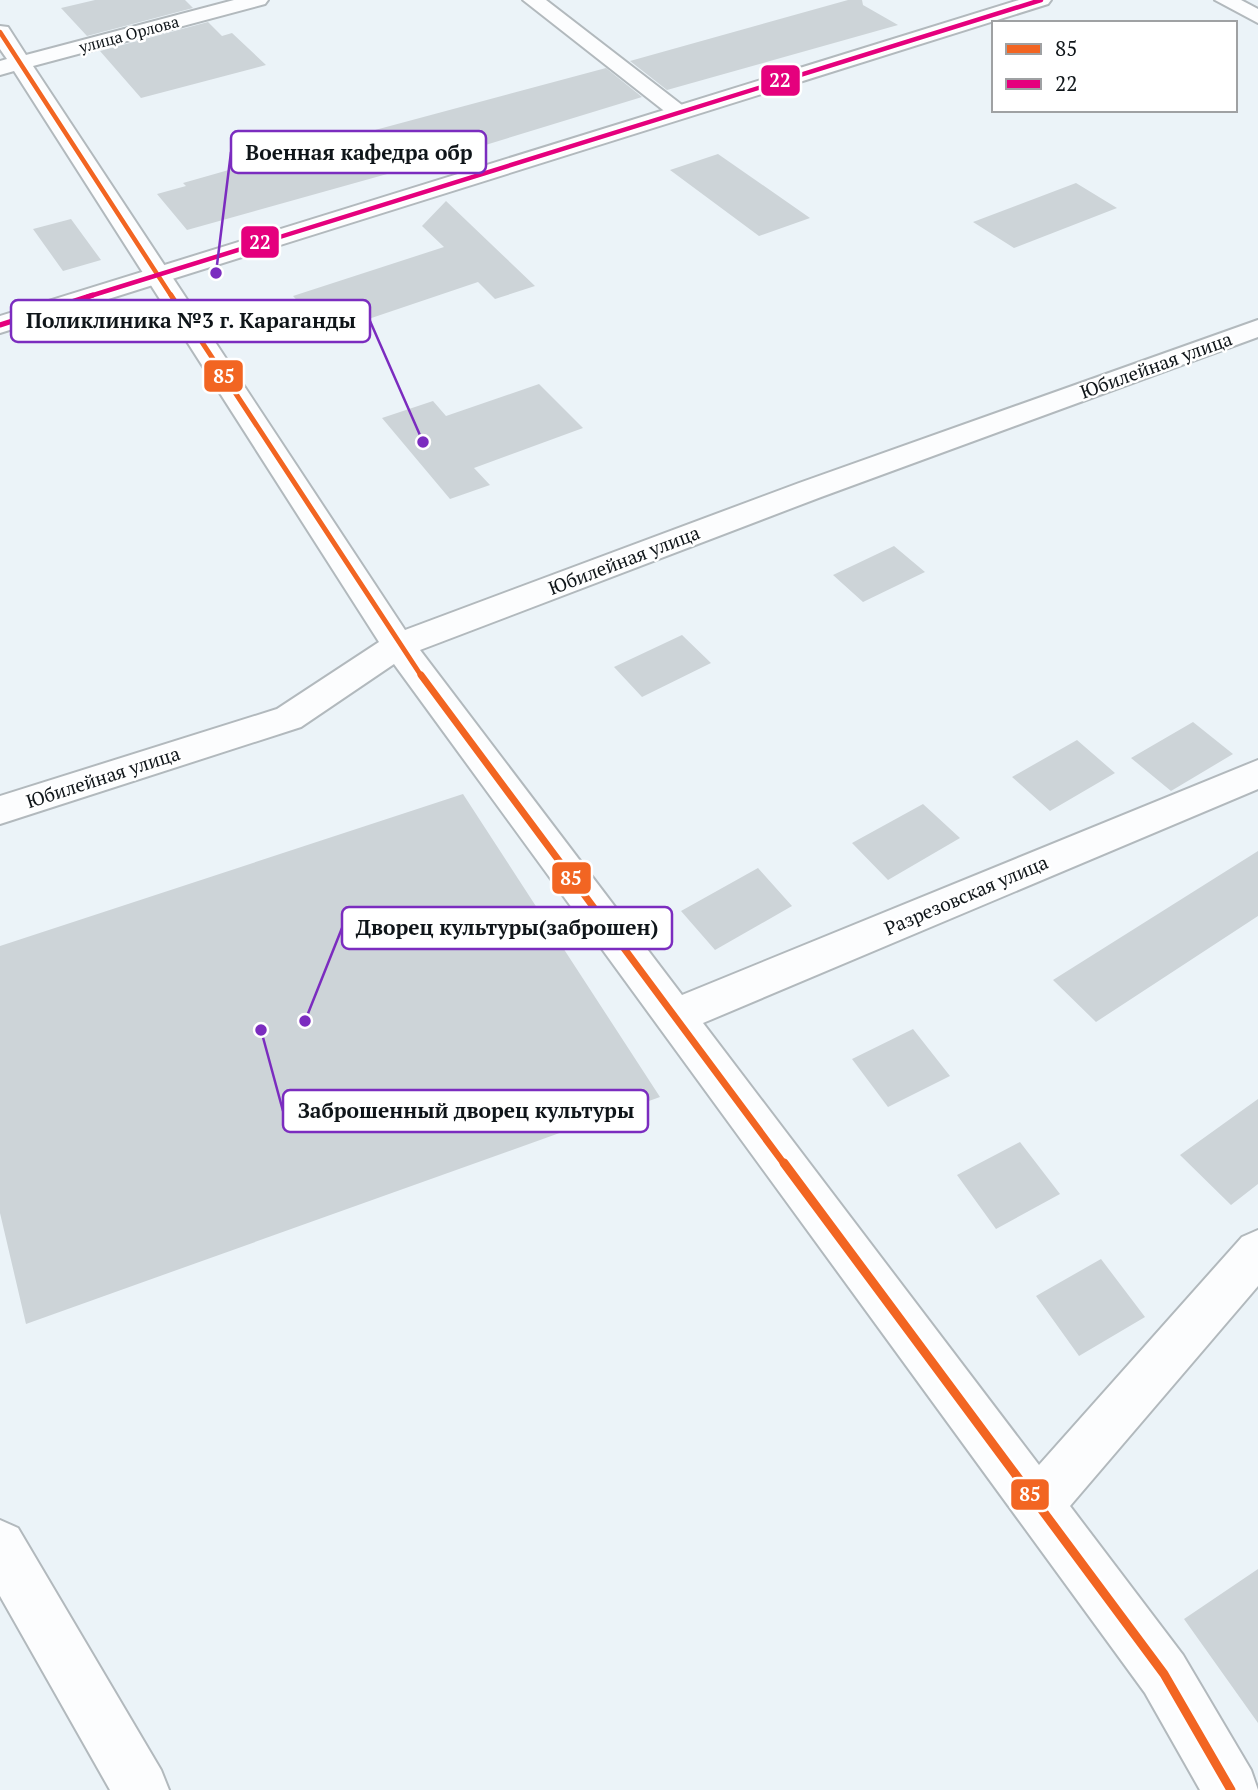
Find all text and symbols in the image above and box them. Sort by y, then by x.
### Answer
street label: улица Орлова [76,10,181,58]
legend [992,21,1237,112]
text: 85 [1055,34,1077,62]
line badge: 22 [760,64,801,97]
text: 22 [769,67,791,92]
text: 22 [1055,69,1077,97]
callout: Военная кафедра обр [231,131,486,173]
text: Военная кафедра обр [246,138,473,166]
line badge: 22 [240,225,280,259]
text: 22 [249,229,271,254]
callout: Поликлиника №3 г. Караганды [11,300,370,342]
text: Поликлиника №3 г. Караганды [26,306,356,334]
street label: Юбилейная улица [1076,325,1236,404]
line badge: 85 [203,359,244,393]
text: 85 [213,363,235,388]
street label: Юбилейная улица [545,519,703,600]
street label: Юбилейная улица [23,740,183,813]
street label: Разрезовская улица [880,849,1052,940]
line badge: 85 [551,861,592,895]
text: 85 [560,865,582,890]
callout: Дворец культуры(заброшен) [342,907,672,949]
text: Дворец культуры(заброшен) [356,913,658,941]
callout: Заброшенный дворец культуры [283,1090,648,1132]
text: Заброшенный дворец культуры [298,1096,634,1124]
line badge: 85 [1010,1478,1050,1511]
text: 85 [1019,1481,1041,1506]

